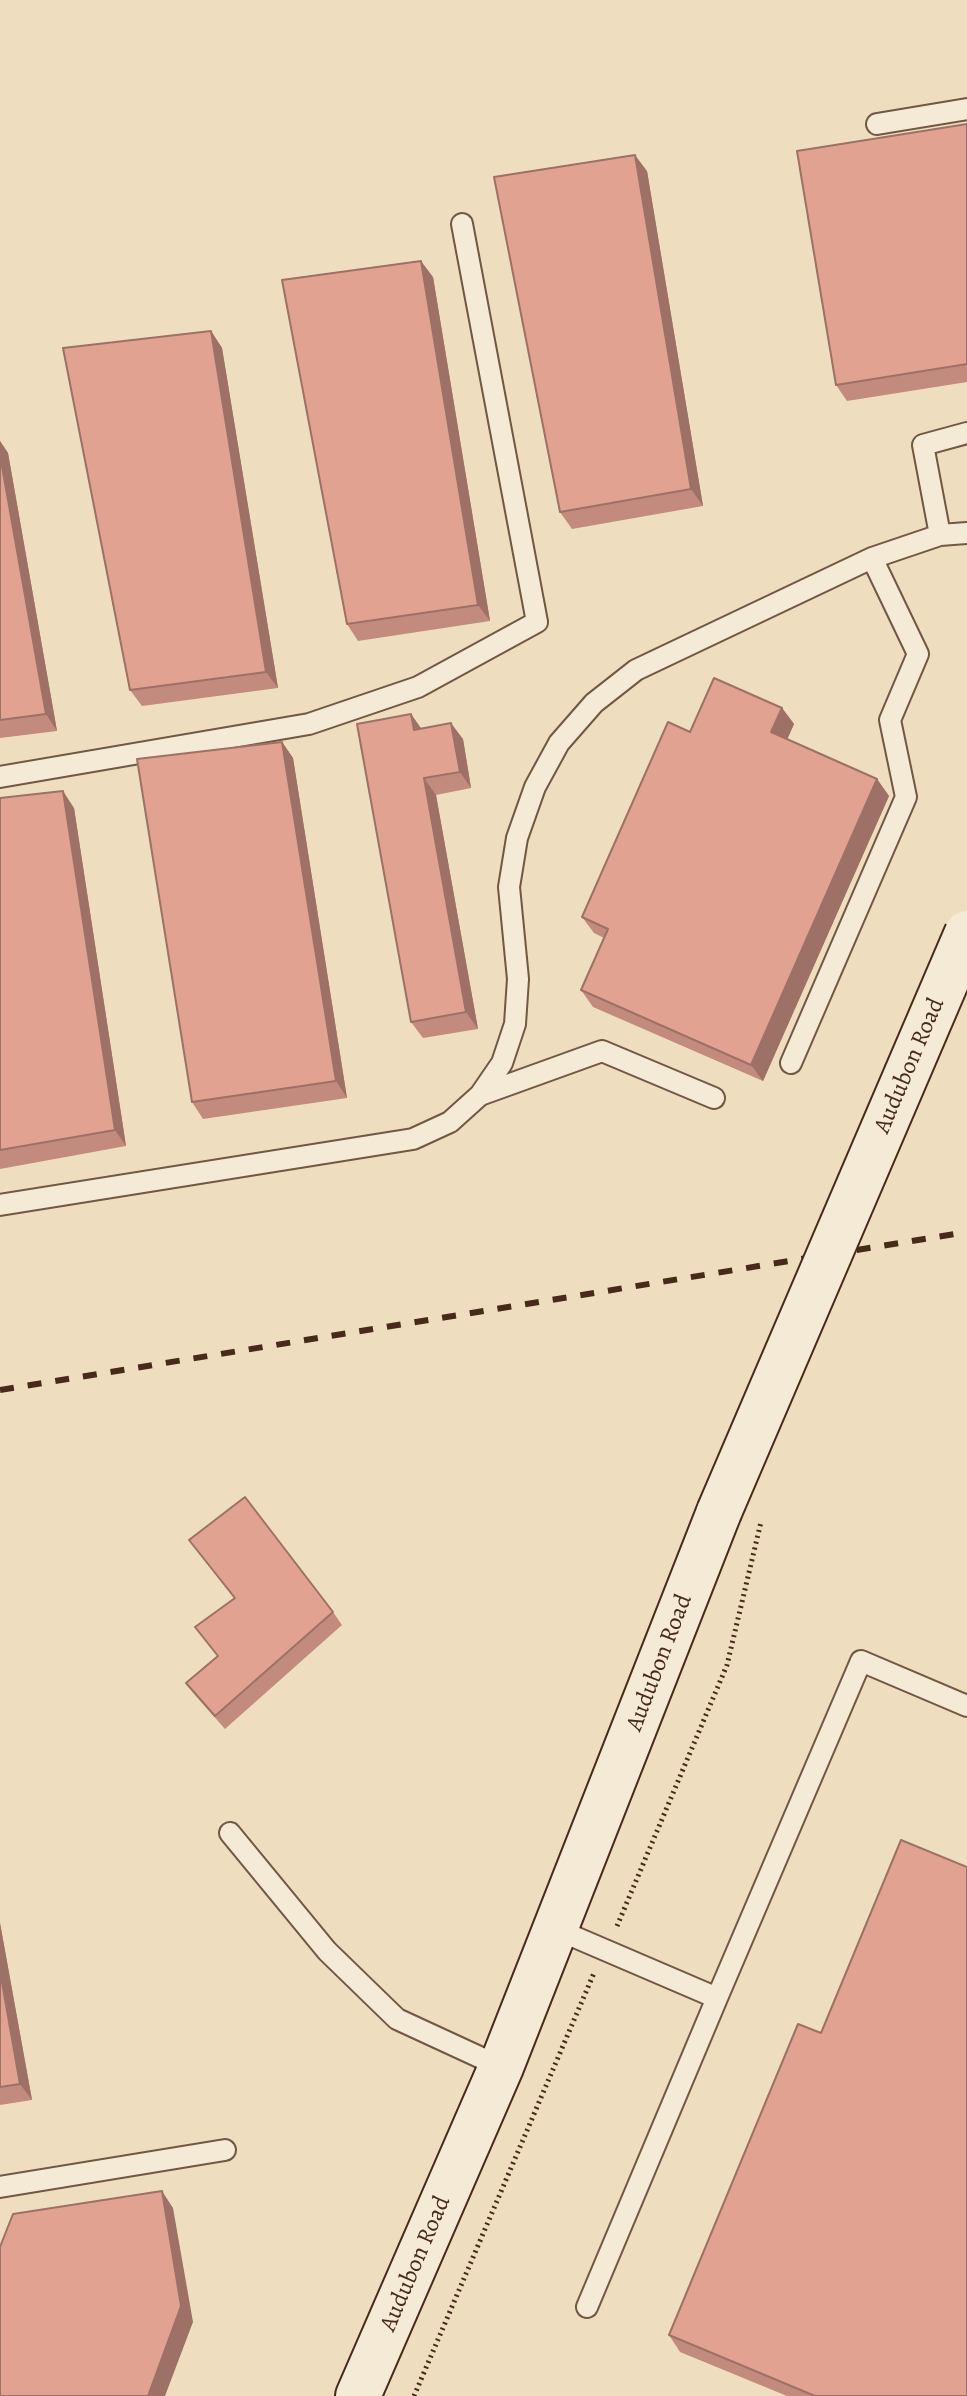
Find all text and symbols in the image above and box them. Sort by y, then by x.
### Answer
street label: Audubon Road [869,994,951,1138]
street label: Audubon Road [621,1590,699,1736]
street label: Audubon Road [375,2192,457,2336]

